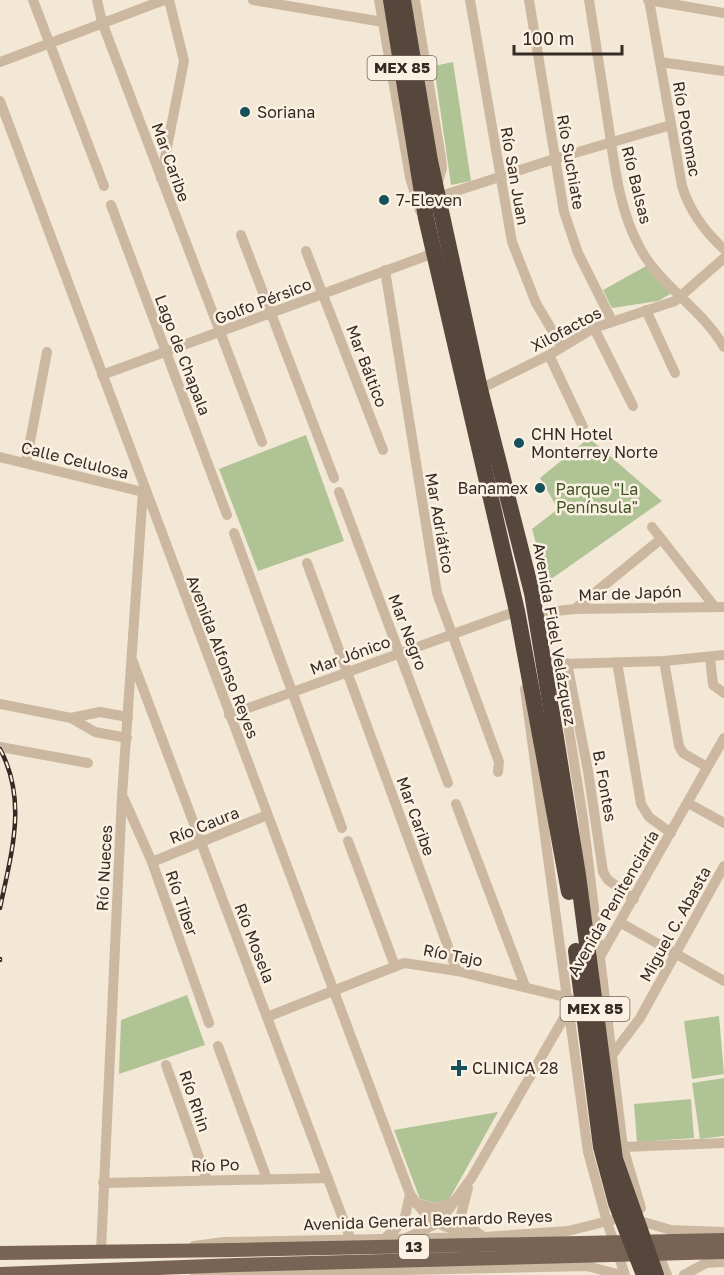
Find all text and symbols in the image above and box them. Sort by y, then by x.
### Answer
scale bar [514,18,622,56]
text: 100 m [523,27,574,49]
road number: MEX 85 [368,56,436,80]
street label: Río Potomac [669,80,705,179]
place label: Soriana [257,102,315,122]
marker: Soriana [238,105,252,119]
street label: Río Suchiate [553,113,589,211]
street label: Mar Caribe [147,120,195,204]
street label: Río San Juan [497,125,533,227]
street label: Río Balsas [618,144,656,226]
place label: 7-Eleven [396,190,462,210]
marker: 7-Eleven [377,193,391,207]
street label: Golfo Pérsico [212,273,314,329]
street label: Lago de Chapala [151,292,215,418]
street label: Xilofactos [527,302,605,356]
street label: Mar Báltico [342,322,392,410]
place label: CHN Hotel Monterrey Norte [531,424,658,462]
marker: CHN Hotel Monterrey Norte [512,436,526,450]
street label: Calle Celulosa [19,437,131,483]
street label: Mar Adriático [421,471,459,575]
place label: Banamex [457,478,528,498]
park label: Parque "La Península" [556,479,638,517]
marker: Banamex [533,481,547,495]
street label: Avenida Fidel Velázquez [529,541,581,727]
street label: Avenida Alfonso Reyes [183,573,263,741]
street label: Mar de Japón [578,581,682,605]
street label: Mar Negro [384,591,432,673]
street label: Mar Jónico [307,631,393,679]
street label: B. Fontes [589,749,621,823]
street label: Mar Caribe [392,774,440,858]
street label: Río Caura [166,802,242,848]
street label: Río Nueces [92,824,116,912]
street label: Avenida Penitenciaría [563,826,663,980]
street label: Miguel C. Abasta [635,863,715,985]
street label: Río Tiber [161,867,203,939]
street label: Río Mosela [231,900,279,986]
street label: Río Tajo [422,939,484,971]
road number: MEX 85 [560,997,630,1021]
place label: CLINICA 28 [472,1058,559,1078]
marker: CLINICA 28 [450,1059,468,1077]
street label: Río Rhin [175,1068,215,1134]
street label: Río Po [190,1154,240,1176]
street label: Avenida General Bernardo Reyes [303,1206,553,1234]
road number: 13 [399,1235,429,1259]

